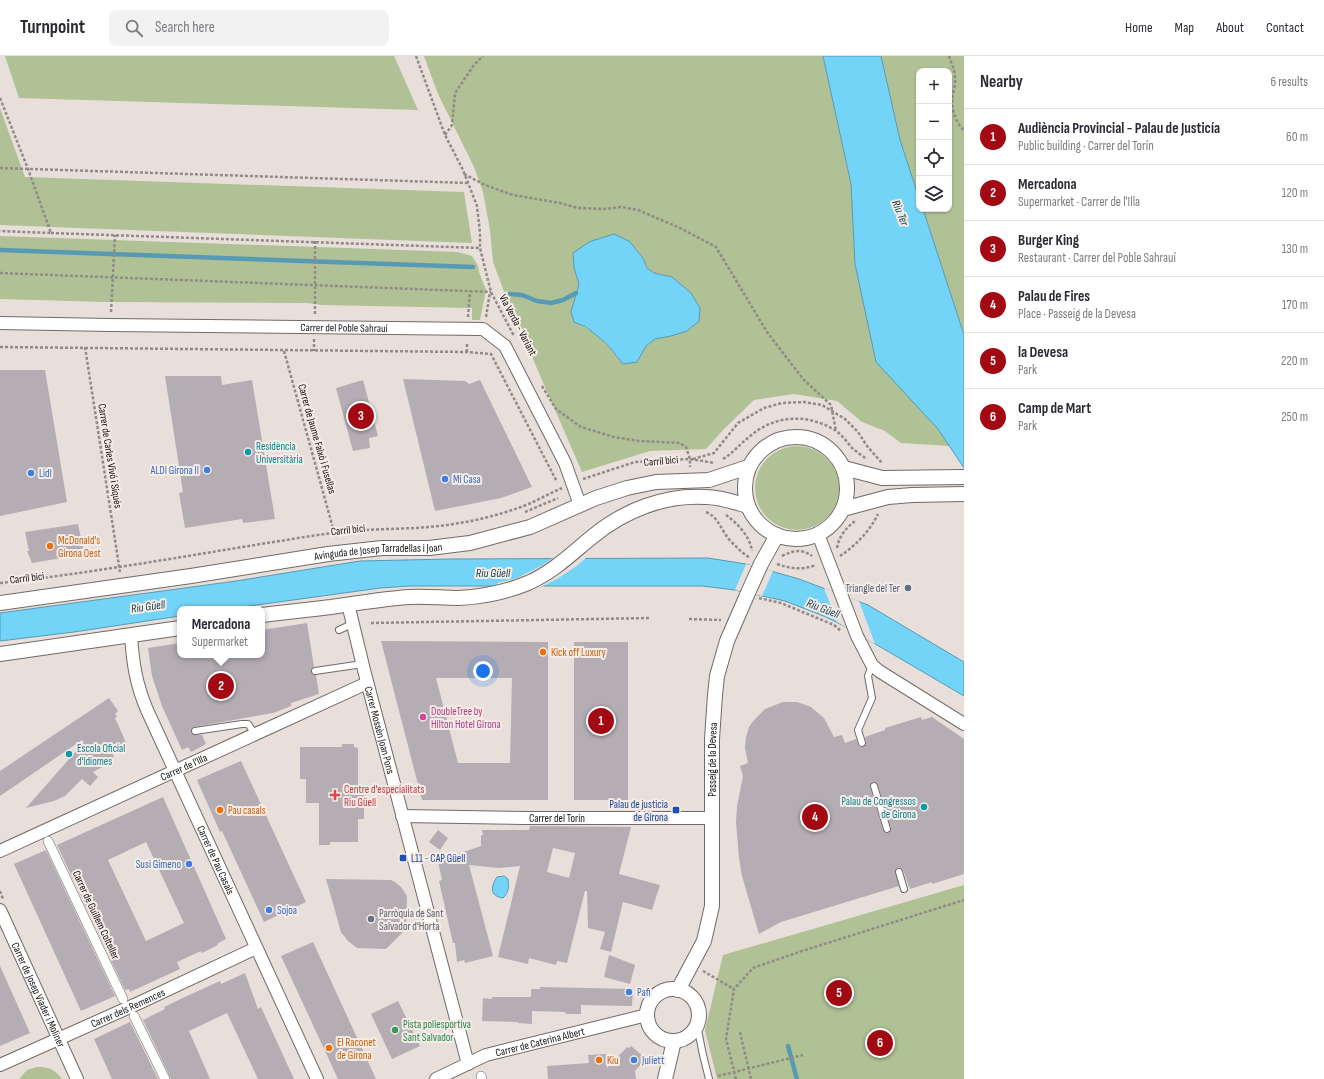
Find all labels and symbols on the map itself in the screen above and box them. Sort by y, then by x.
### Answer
water label: Riu Ter [888,198,912,229]
street label: Via Verda - Variant [496,292,540,359]
street label: Carrer del Poble Sahrauí [300,321,389,334]
street label: Carrer de Jaume Faixó i Fusellas [295,383,339,495]
pin: 3 [348,401,374,431]
street label: Carrer de Carles Vivó i Siqués [95,403,125,509]
place label: Residència Universitària [256,440,303,466]
marker: Residència Universitària [243,447,253,457]
street label: Carril bici [643,453,679,469]
place label: ALDI Girona II [150,464,199,477]
marker: ALDI Girona II [202,465,212,475]
place label: Lidl [39,467,52,480]
marker: Lidl [26,468,36,478]
place label: Mi Casa [453,473,481,486]
marker: Mi Casa [440,474,450,484]
street label: Carril bici [330,522,366,538]
place label: McDonald's Girona Oest [58,534,102,560]
street label: Avinguda de Josep Tarradellas i Joan [312,540,443,563]
marker: McDonald's Girona Oest [45,541,55,551]
water label: Riu Güell [476,566,511,581]
street label: Carril bici [9,569,45,587]
place label: Triangle del Ter [845,582,900,595]
marker: Triangle del Ter [903,583,913,593]
water label: Riu Güell [804,596,842,622]
water label: Riu Güell [130,597,167,617]
place label: Kick off Luxury [551,646,607,659]
marker: Kick off Luxury [538,647,548,657]
your location [473,661,493,681]
pin: 2 [208,671,234,701]
street label: Carrer Mossèn Joan Pons [362,685,398,775]
place label: DoubleTree by Hilton Hotel Girona [431,705,501,731]
pin: 1 [588,706,614,736]
marker: DoubleTree by Hilton Hotel Girona [418,712,428,722]
street label: Passeig de la Devesa [706,722,720,797]
place label: Escola Oficial d'Idiomes [77,742,125,768]
marker: Escola Oficial d'Idiomes [64,749,74,759]
street label: Carrer de l'Illa [158,751,209,783]
place label: Centre d'especialitats Riu Güell [344,783,424,809]
marker: Centre d'especialitats Riu Güell [329,789,341,801]
place label: Palau de Congressos de Girona [841,795,916,821]
place label: Palau de justicia de Girona [609,798,668,824]
pin: 4 [802,802,828,832]
marker: Palau de Congressos de Girona [919,802,929,812]
place label: Pau casals [228,804,266,817]
marker: Pau casals [215,805,225,815]
marker: Palau de justicia de Girona [671,805,681,815]
street label: Carrer del Torín [529,812,585,825]
street label: Carrer de Pau Casals [195,823,237,896]
place label: L11 - CAP Güell [411,852,465,865]
marker: L11 - CAP Güell [398,853,408,863]
place label: Susi Gimeno [136,858,181,871]
marker: Susi Gimeno [184,859,194,869]
street label: Carrer de Guillem Colteller [70,869,122,961]
place label: Sojoa [277,904,297,917]
marker: Sojoa [264,905,274,915]
place label: Parròquia de Sant Salvador d'Horta [379,907,444,933]
marker: Parròquia de Sant Salvador d'Horta [366,914,376,924]
street label: Carrer de Josep Viader i Moliner [9,940,68,1049]
pin: 5 [826,978,852,1008]
street label: Carrer dels Remences [89,985,167,1030]
place label: Pafi [637,986,651,999]
marker: Pafi [624,987,634,997]
place label: Pista poliesportiva Sant Salvador [403,1018,471,1044]
street label: Carrer de Caterina Albert [494,1024,586,1059]
marker: Pista poliesportiva Sant Salvador [390,1025,400,1035]
pin: 6 [867,1028,893,1058]
place label: El Raconet de Girona [337,1036,377,1062]
marker: El Raconet de Girona [324,1043,334,1053]
place label: Kiu [607,1054,619,1067]
place label: Juliett [641,1054,665,1067]
marker: Kiu [594,1055,604,1065]
marker: Juliett [629,1055,639,1065]

